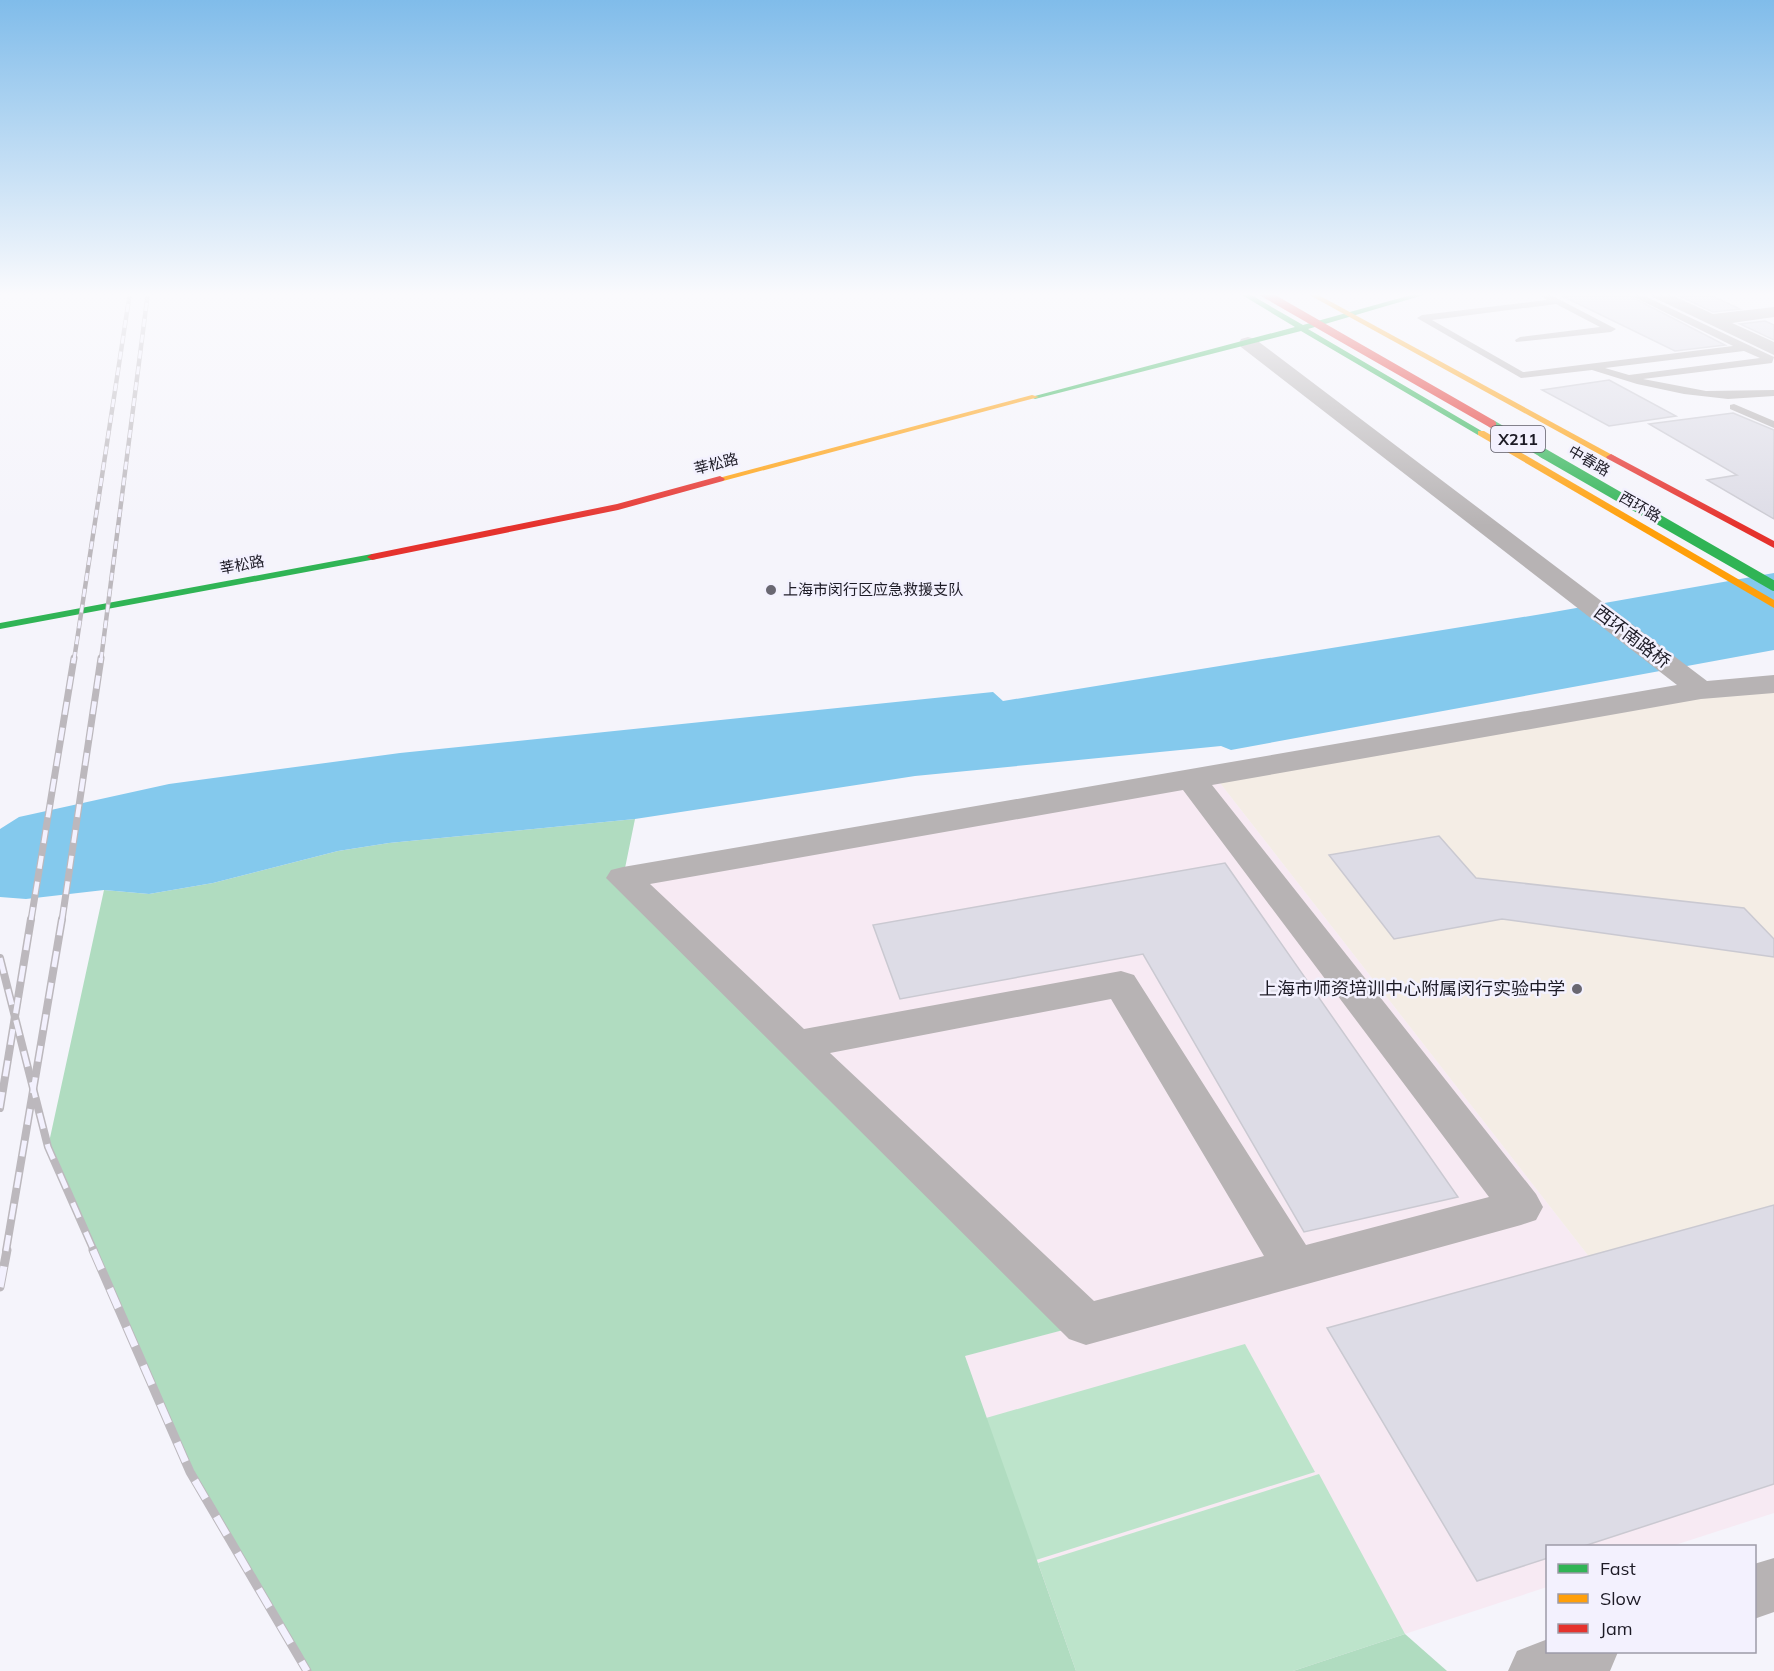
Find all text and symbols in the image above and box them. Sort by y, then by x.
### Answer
road number: X211 [1491,426,1545,452]
street label: 中春路 [1565,441,1613,480]
street label: 莘松路 [692,449,740,478]
street label: 西环路 [1616,487,1664,526]
street label: 莘松路 [218,551,266,578]
place label: 上海市闵行区应急救援支队 [783,580,963,599]
marker: 上海市闵行区应急救援支队 [764,583,778,597]
street label: 西环南路桥 [1589,600,1675,673]
place label: 上海市师资培训中心附属闵行实验中学 [1259,977,1565,1000]
marker: 上海市师资培训中心附属闵行实验中学 [1570,982,1584,996]
legend [1546,1545,1756,1653]
text: Fast [1600,1557,1636,1580]
text: Slow [1600,1587,1642,1610]
text: Jam [1600,1617,1633,1640]

